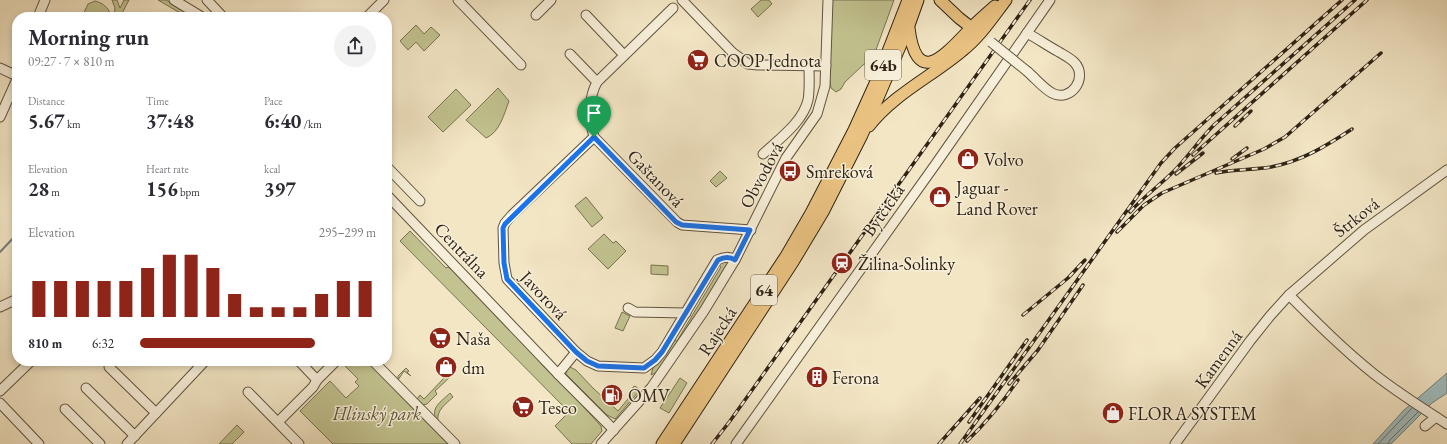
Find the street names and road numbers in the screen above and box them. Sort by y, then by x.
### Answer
road number: 64b [865,50,901,80]
street label: Obvodová [734,137,788,212]
street label: Gaštanová [623,144,690,212]
street label: Bytčická [857,179,910,241]
street label: Štrková [1328,191,1384,242]
street label: Centrálna [430,217,495,283]
street label: Javorová [514,264,573,325]
road number: 64 [751,275,777,305]
street label: Rajecká [693,302,742,360]
street label: Kamenná [1189,325,1247,393]

